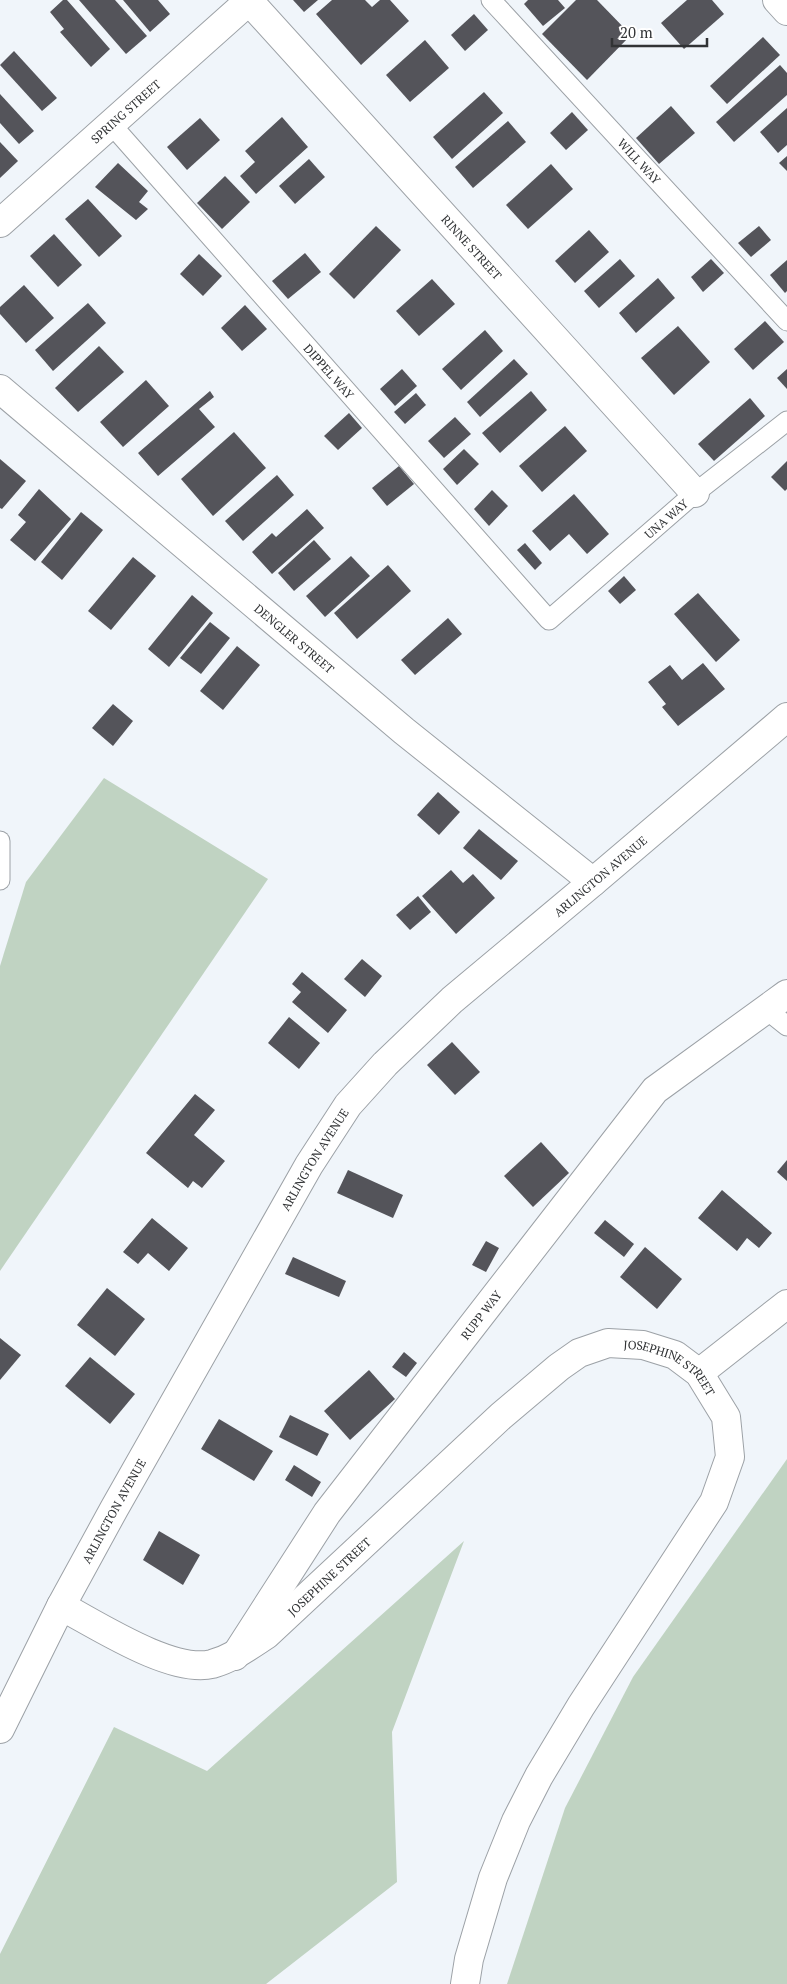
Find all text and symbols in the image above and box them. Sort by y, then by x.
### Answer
scale bar [612,15,707,47]
text: 20 m [620,22,653,42]
street label: SPRING STREET [87,76,164,146]
street label: WILL WAY [615,135,664,187]
street label: RINNE STREET [439,211,506,283]
street label: DIPPEL WAY [301,340,358,402]
street label: UNA WAY [641,495,691,541]
street label: DENGLER STREET [252,600,338,677]
street label: ARLINGTON AVENUE [550,832,650,919]
street label: ARLINGTON AVENUE [277,1105,351,1213]
street label: RUPP WAY [457,1287,505,1342]
street label: JOSEPHINE STREET [623,1336,719,1399]
street label: ARLINGTON AVENUE [78,1456,149,1566]
street label: JOSEPHINE STREET [284,1534,374,1619]

